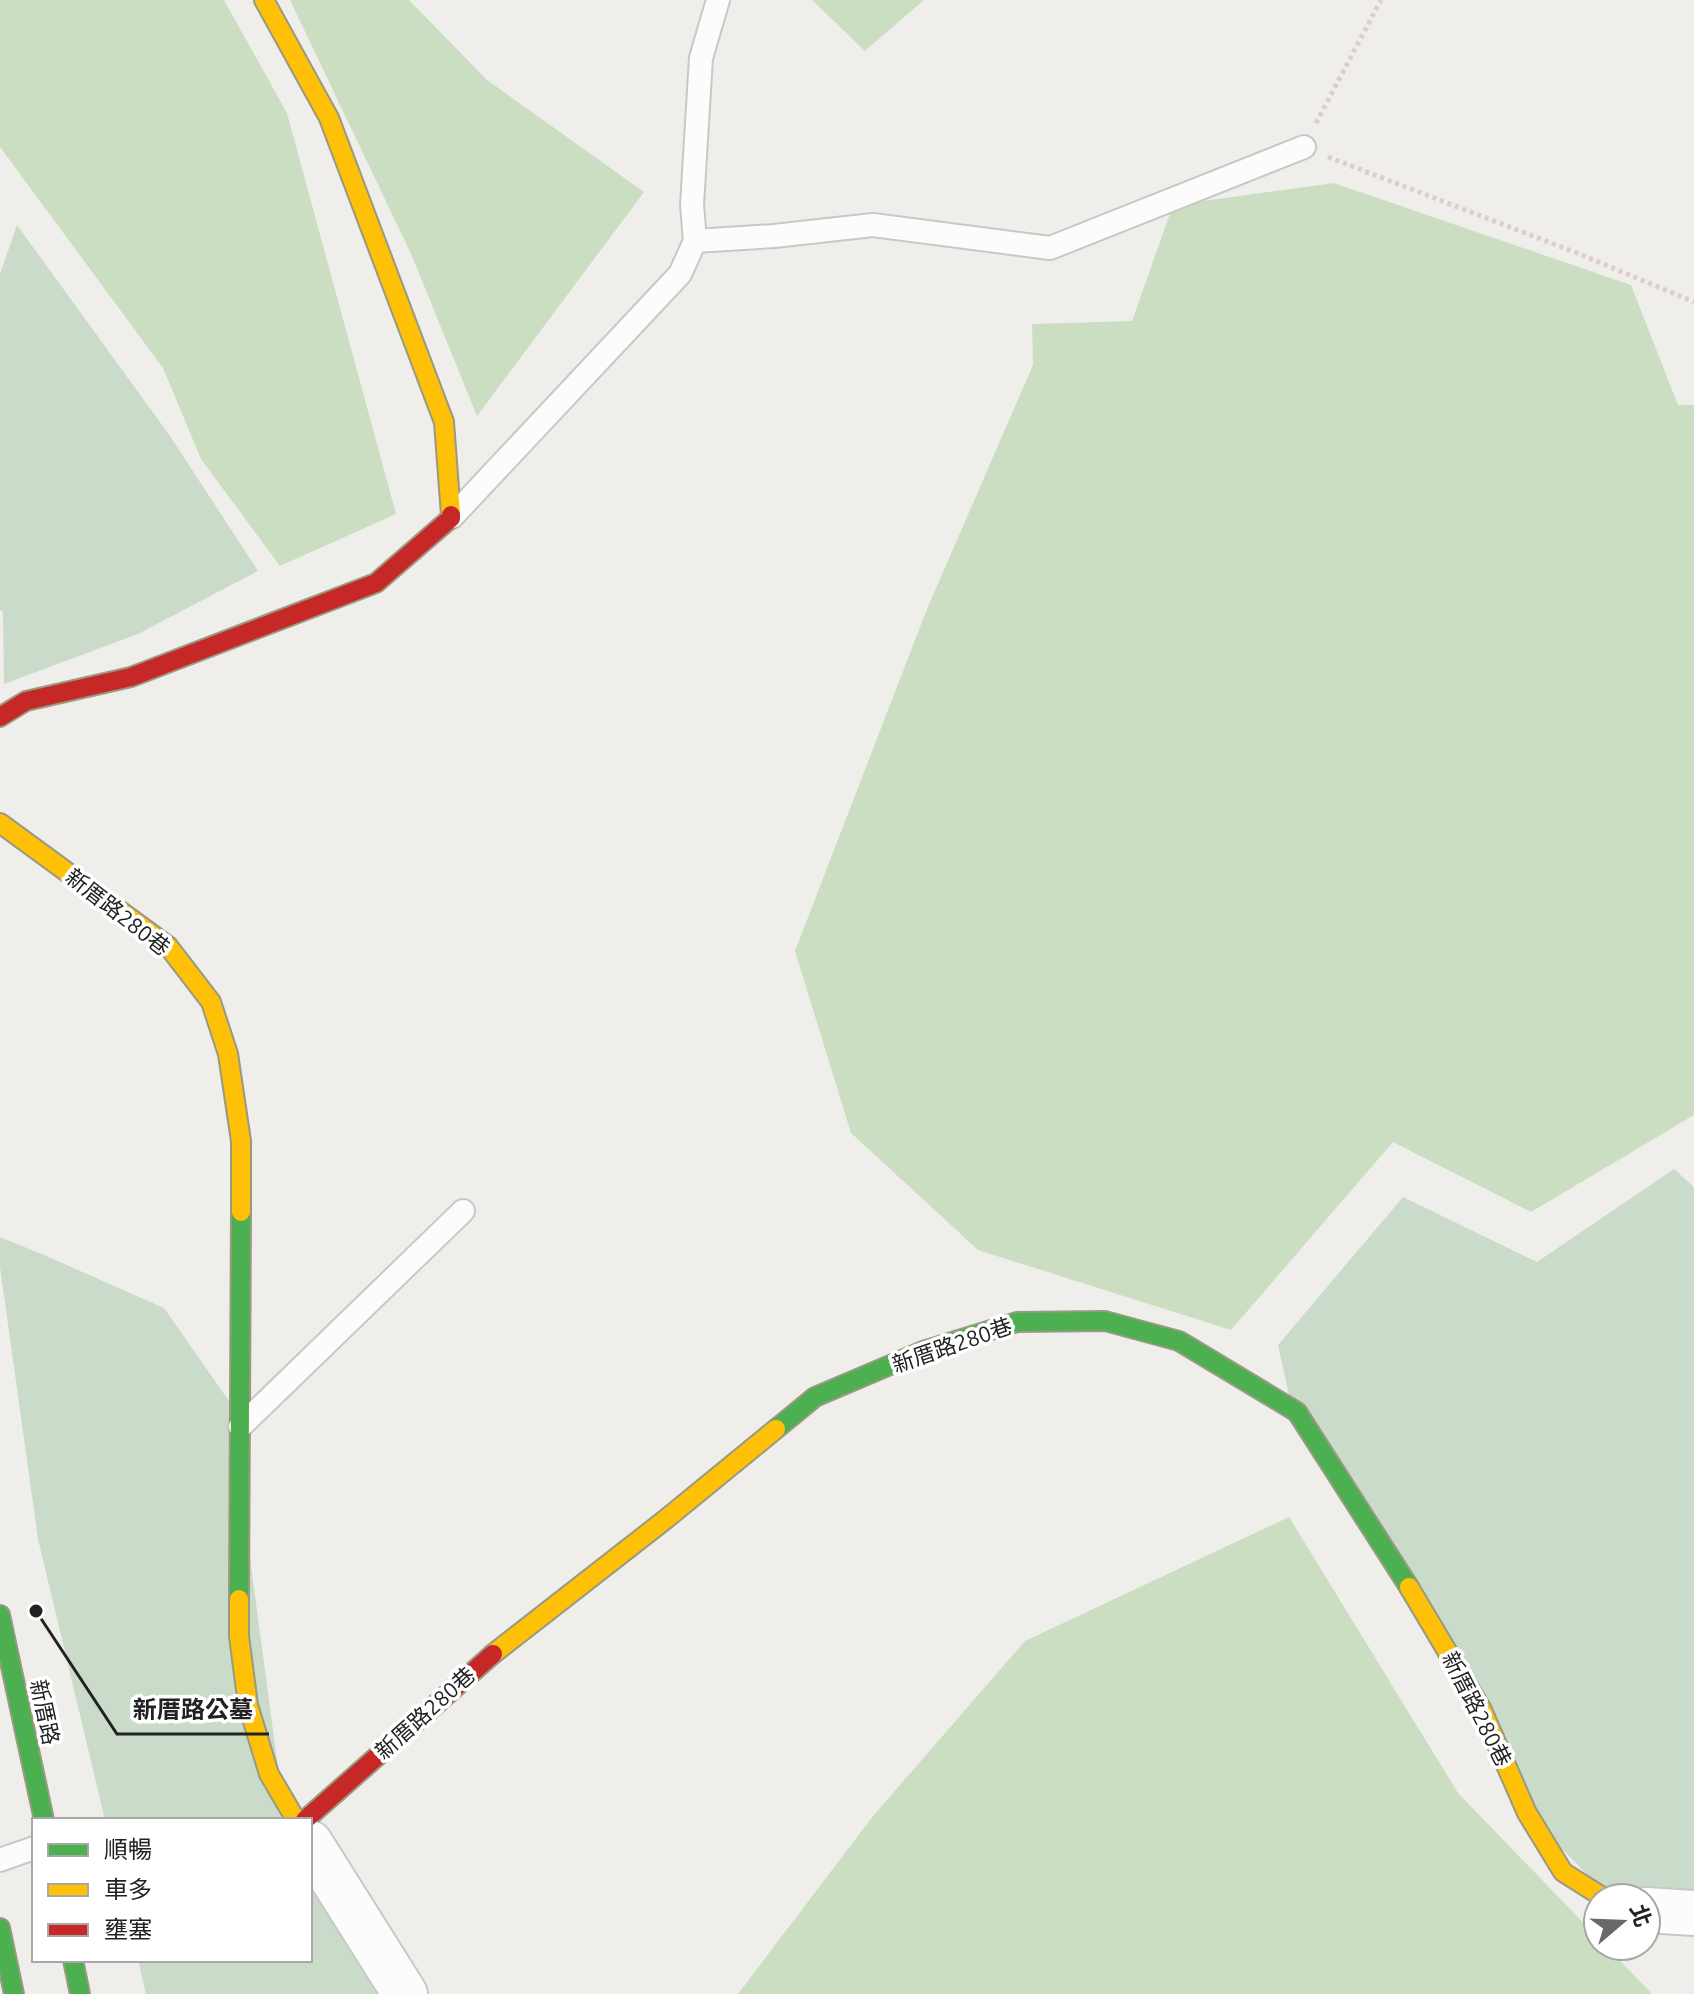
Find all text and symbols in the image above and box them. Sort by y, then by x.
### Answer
street label: 新厝路280巷 [61,863,175,960]
street label: 新厝路280巷 [889,1312,1015,1377]
street label: 新厝路280巷 [1438,1647,1517,1770]
street label: 新厝路280巷 [370,1661,480,1764]
street label: 新厝路 [26,1677,65,1747]
callout: 新厝路公墓 [117,1686,269,1734]
text: 新厝路公墓 [133,1696,253,1723]
legend [32,1818,312,1962]
text: 順暢 [104,1836,152,1863]
text: 車多 [104,1876,152,1903]
north arrow [1582,1882,1662,1962]
text: 北 [1626,1901,1657,1930]
text: 壅塞 [104,1916,152,1943]

